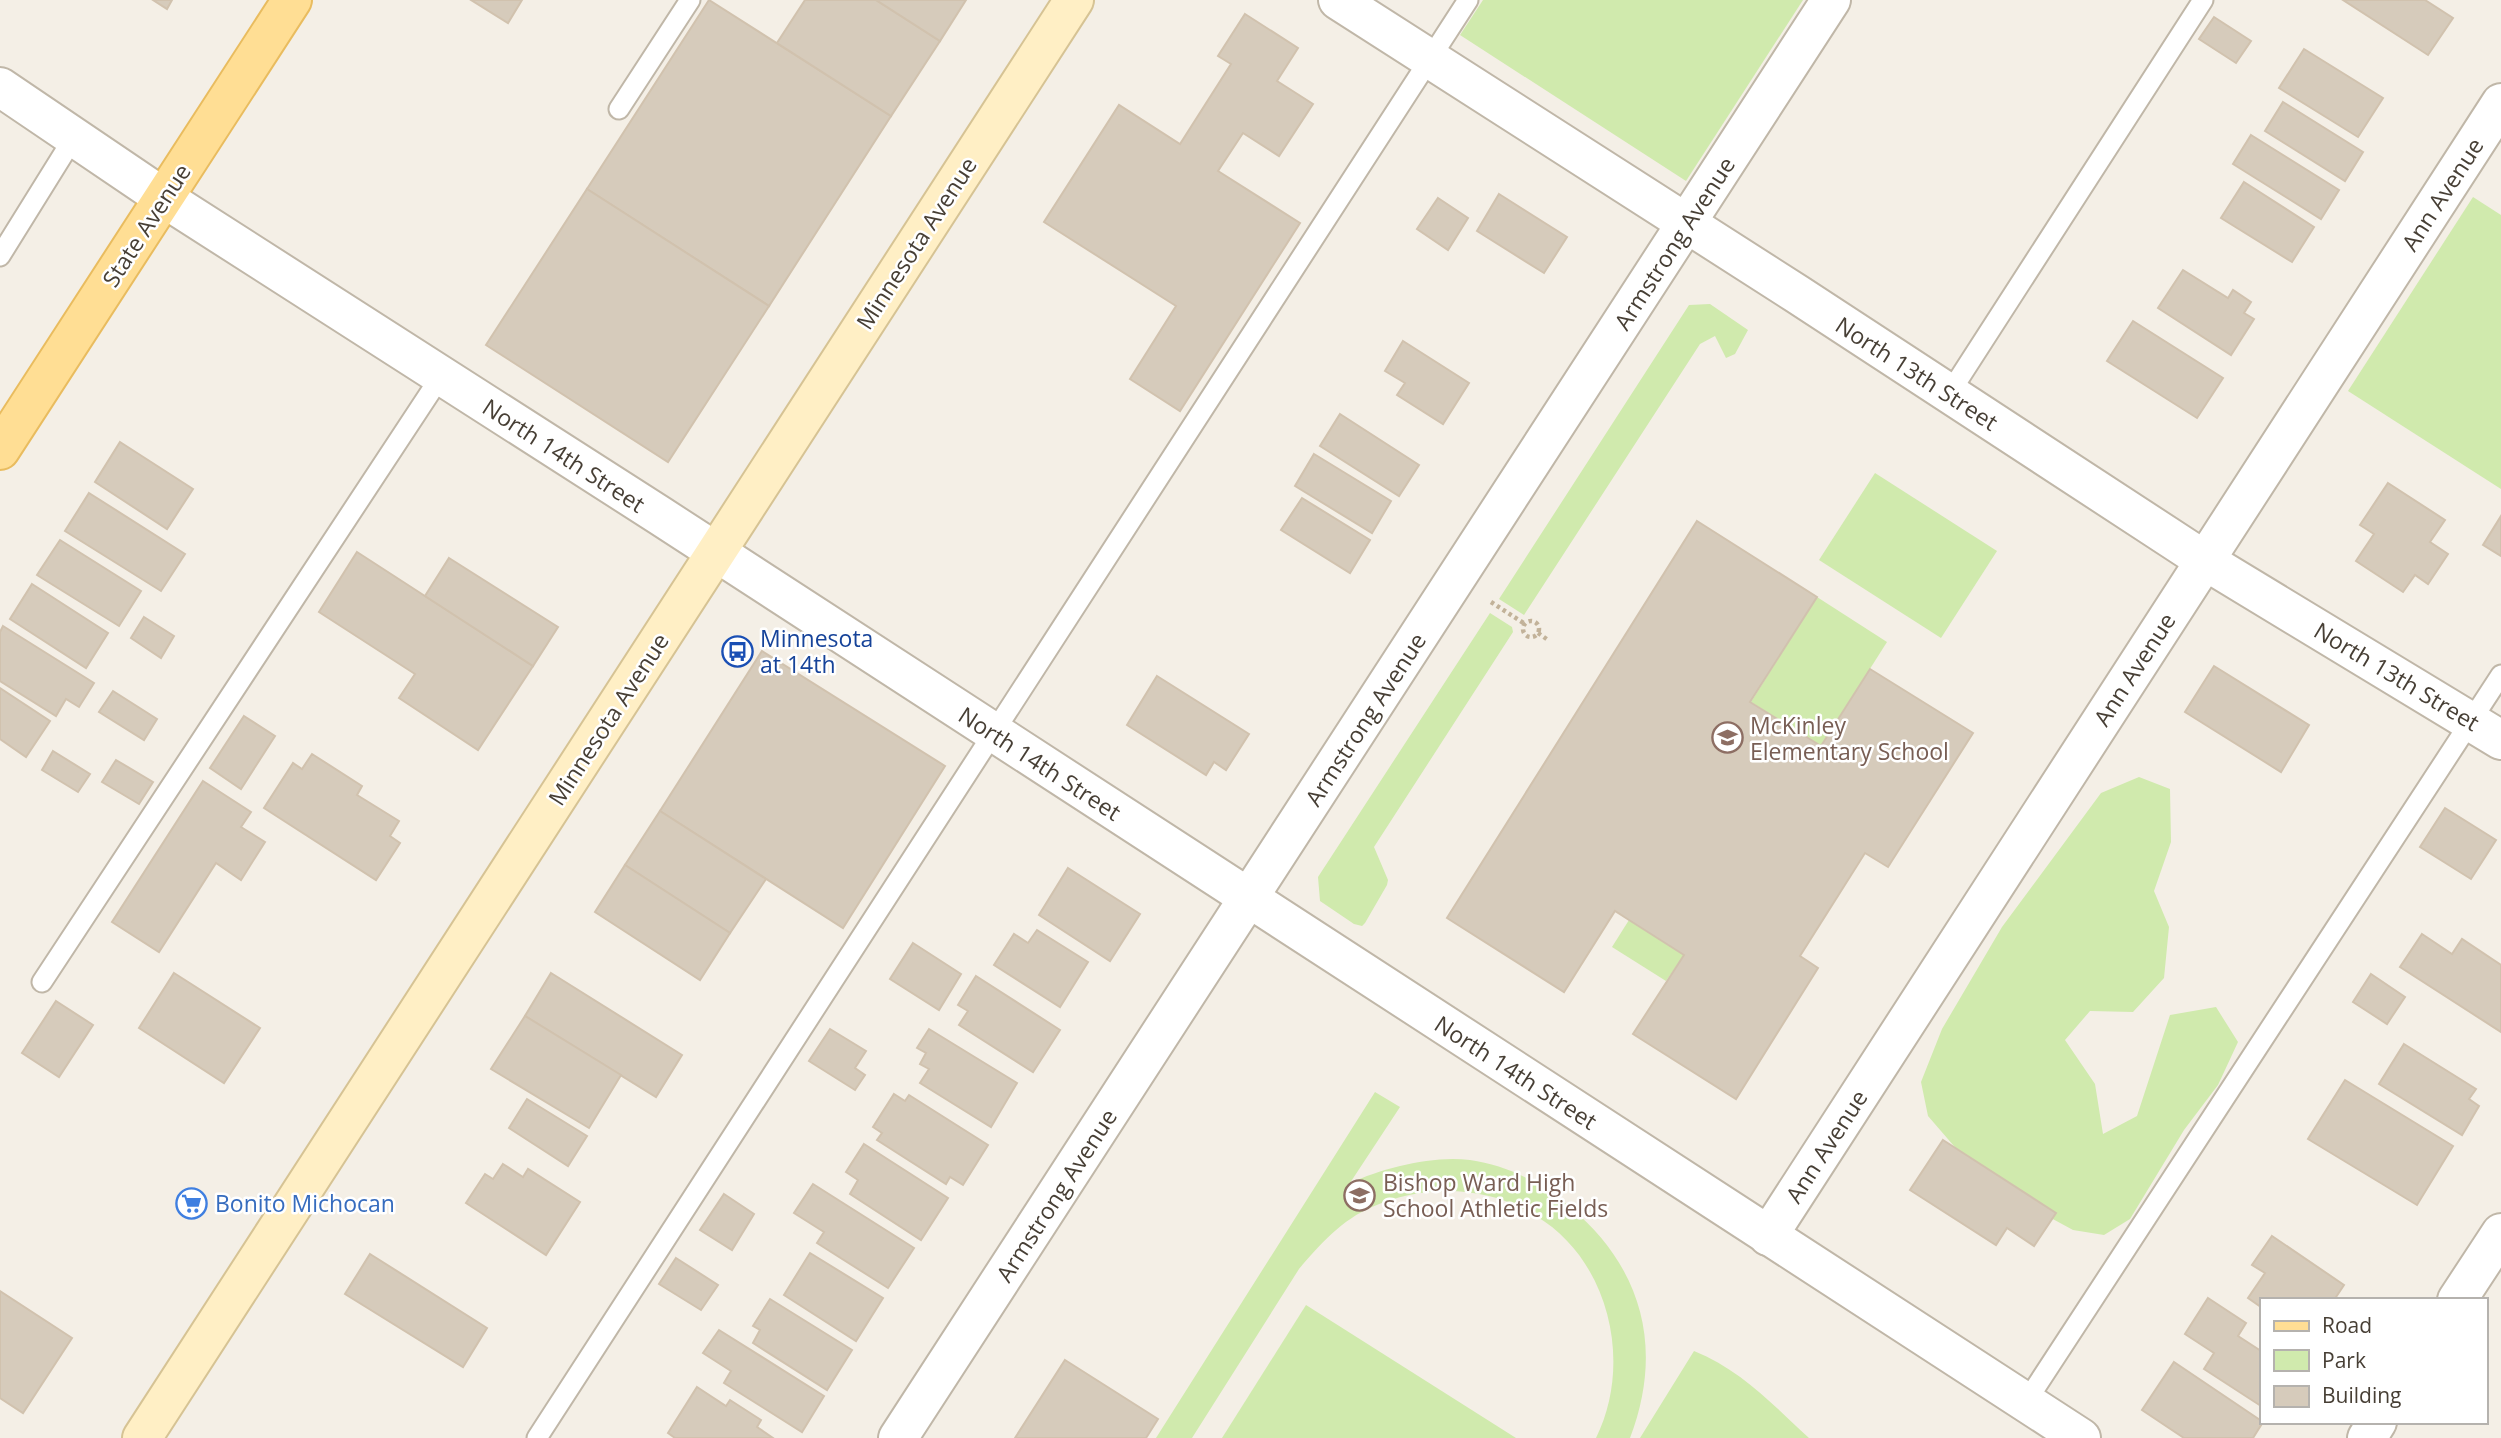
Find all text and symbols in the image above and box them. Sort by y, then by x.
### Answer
street label: Ann Avenue [2394,131,2490,257]
street label: Armstrong Avenue [1606,150,1742,336]
street label: Minnesota Avenue [848,151,984,335]
street label: State Avenue [94,157,198,293]
street label: North 13th Street [1830,308,2004,438]
street label: North 14th Street [477,390,651,520]
street label: Ann Avenue [2086,606,2182,732]
street label: North 13th Street [2308,614,2486,738]
place label: Minnesota at 14th [760,622,873,680]
street label: Armstrong Avenue [1297,626,1433,812]
street label: Minnesota Avenue [540,627,676,811]
bus stop icon: Minnesota at 14th [720,634,754,668]
street label: North 14th Street [953,698,1127,828]
place label: McKinley Elementary School [1750,709,1949,767]
school or university icon: McKinley Elementary School [1710,721,1744,755]
street label: North 14th Street [1429,1007,1603,1137]
street label: Ann Avenue [1778,1083,1874,1209]
street label: Armstrong Avenue [988,1102,1124,1288]
place label: Bishop Ward High School Athletic Fields [1383,1166,1608,1224]
school or university icon: Bishop Ward High School Athletic Fields [1343,1178,1377,1212]
supermarket icon: Bonito Michocan [175,1186,209,1220]
place label: Bonito Michocan [215,1187,395,1219]
legend [2260,1298,2487,1424]
text: Road [2322,1311,2372,1339]
text: Park [2322,1346,2366,1374]
text: Building [2322,1381,2401,1409]

